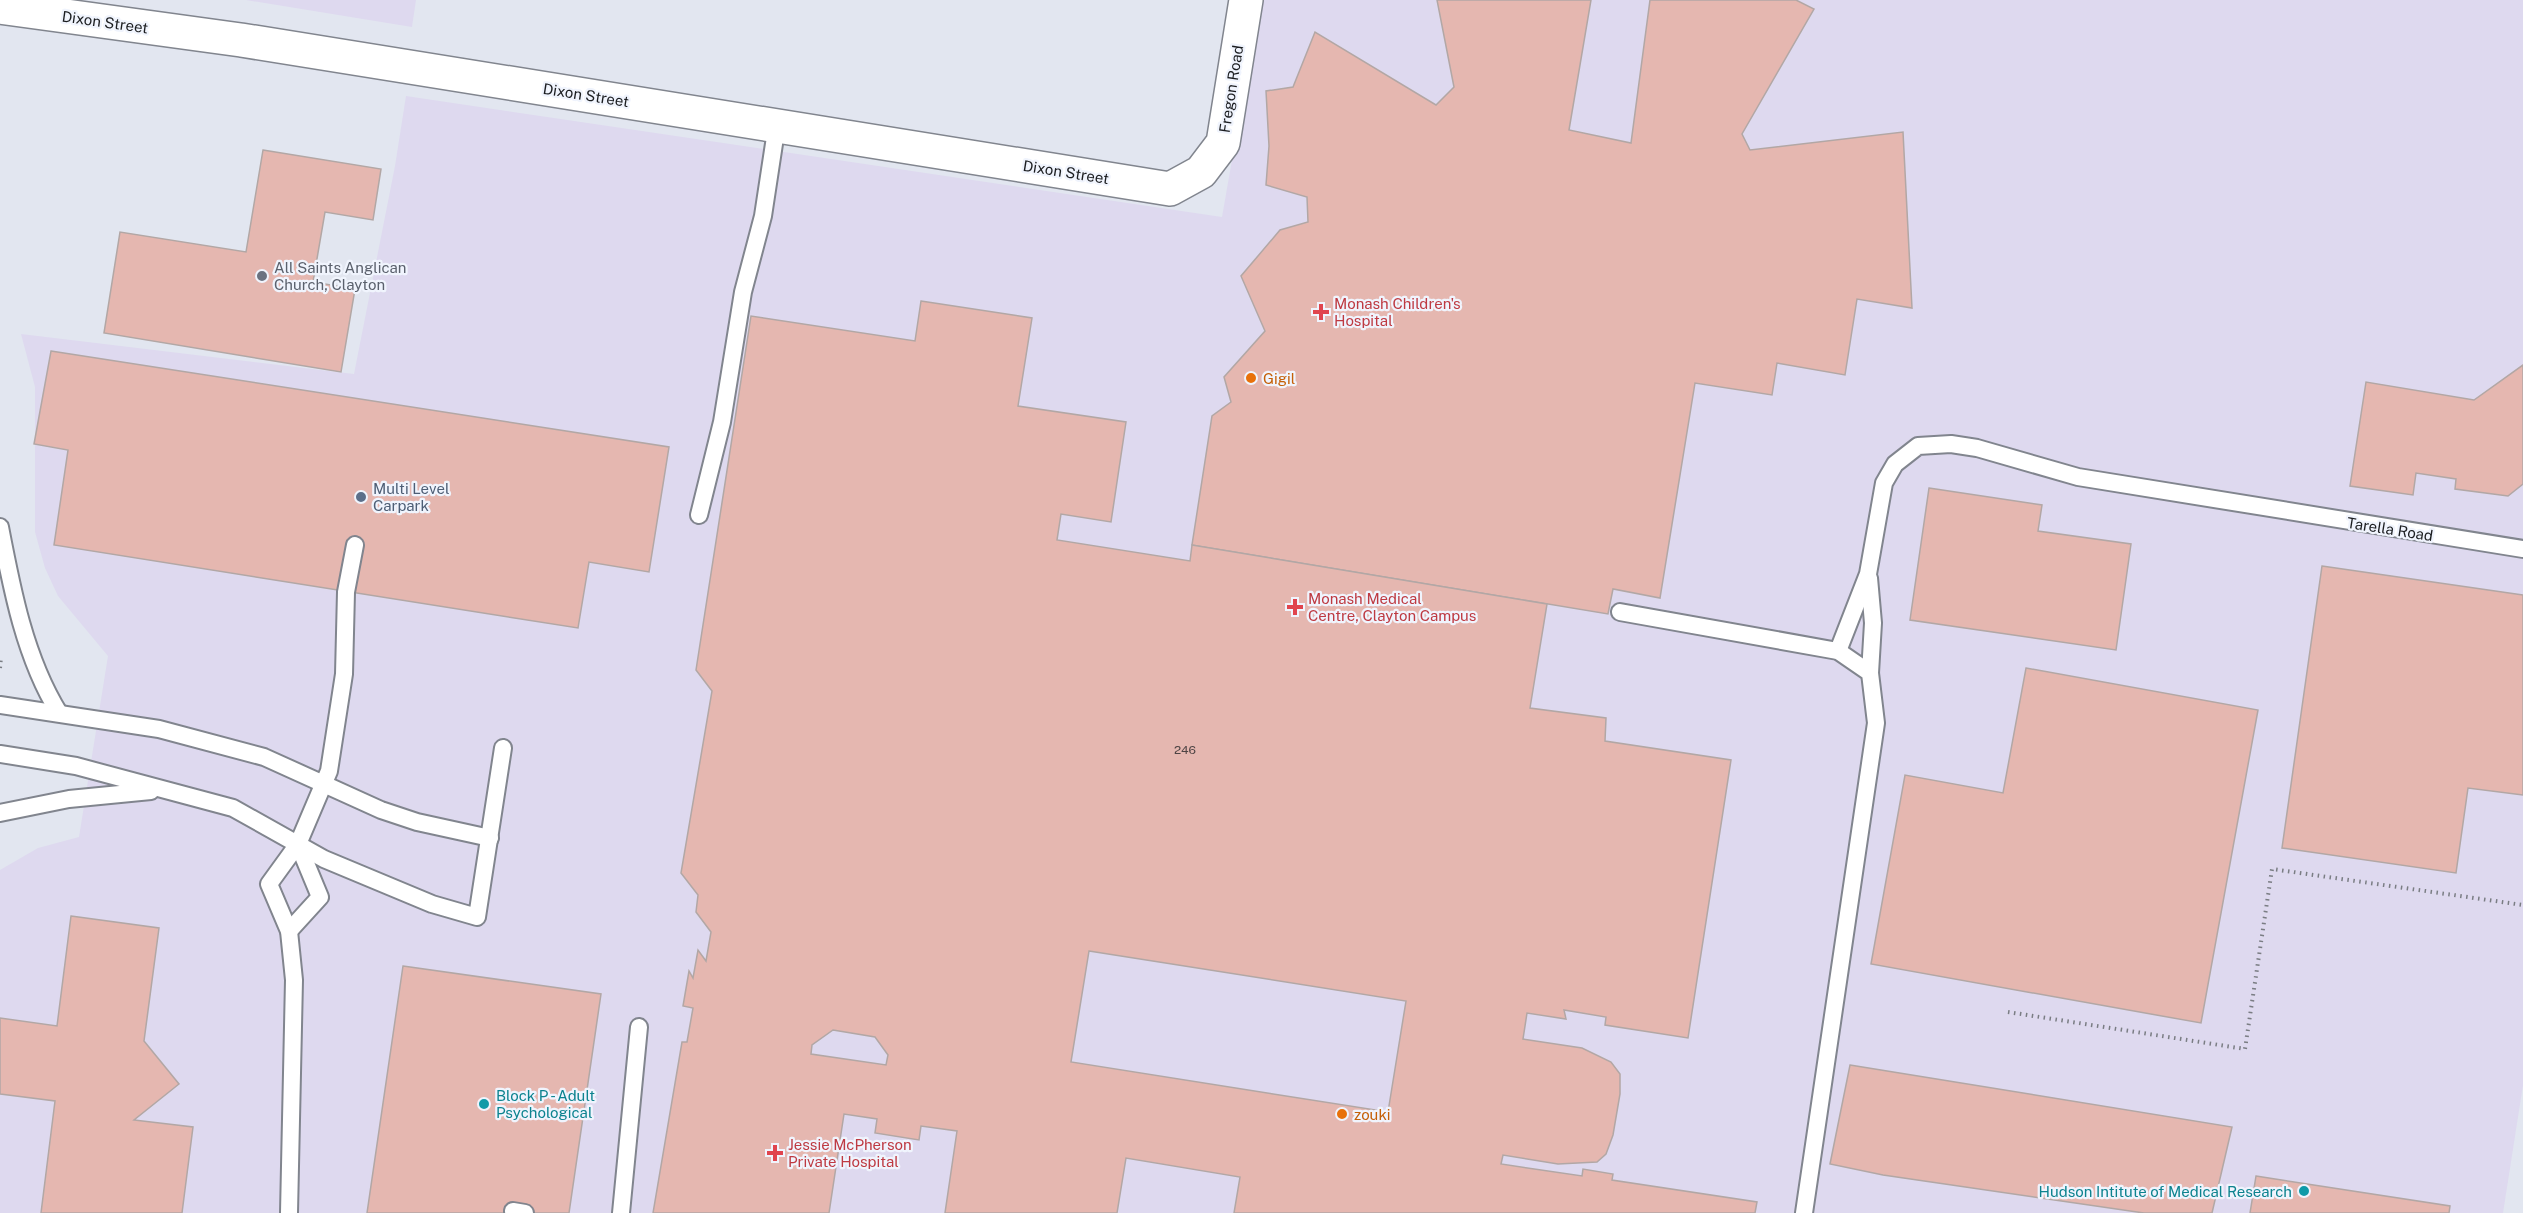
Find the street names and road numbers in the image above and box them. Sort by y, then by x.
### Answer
street label: Dixon Street [61,8,149,36]
street label: Fregon Road [1216,44,1246,134]
street label: Dixon Street [542,80,630,110]
street label: Dixon Street [1022,157,1110,187]
street label: Tarella Road [2346,514,2434,544]

